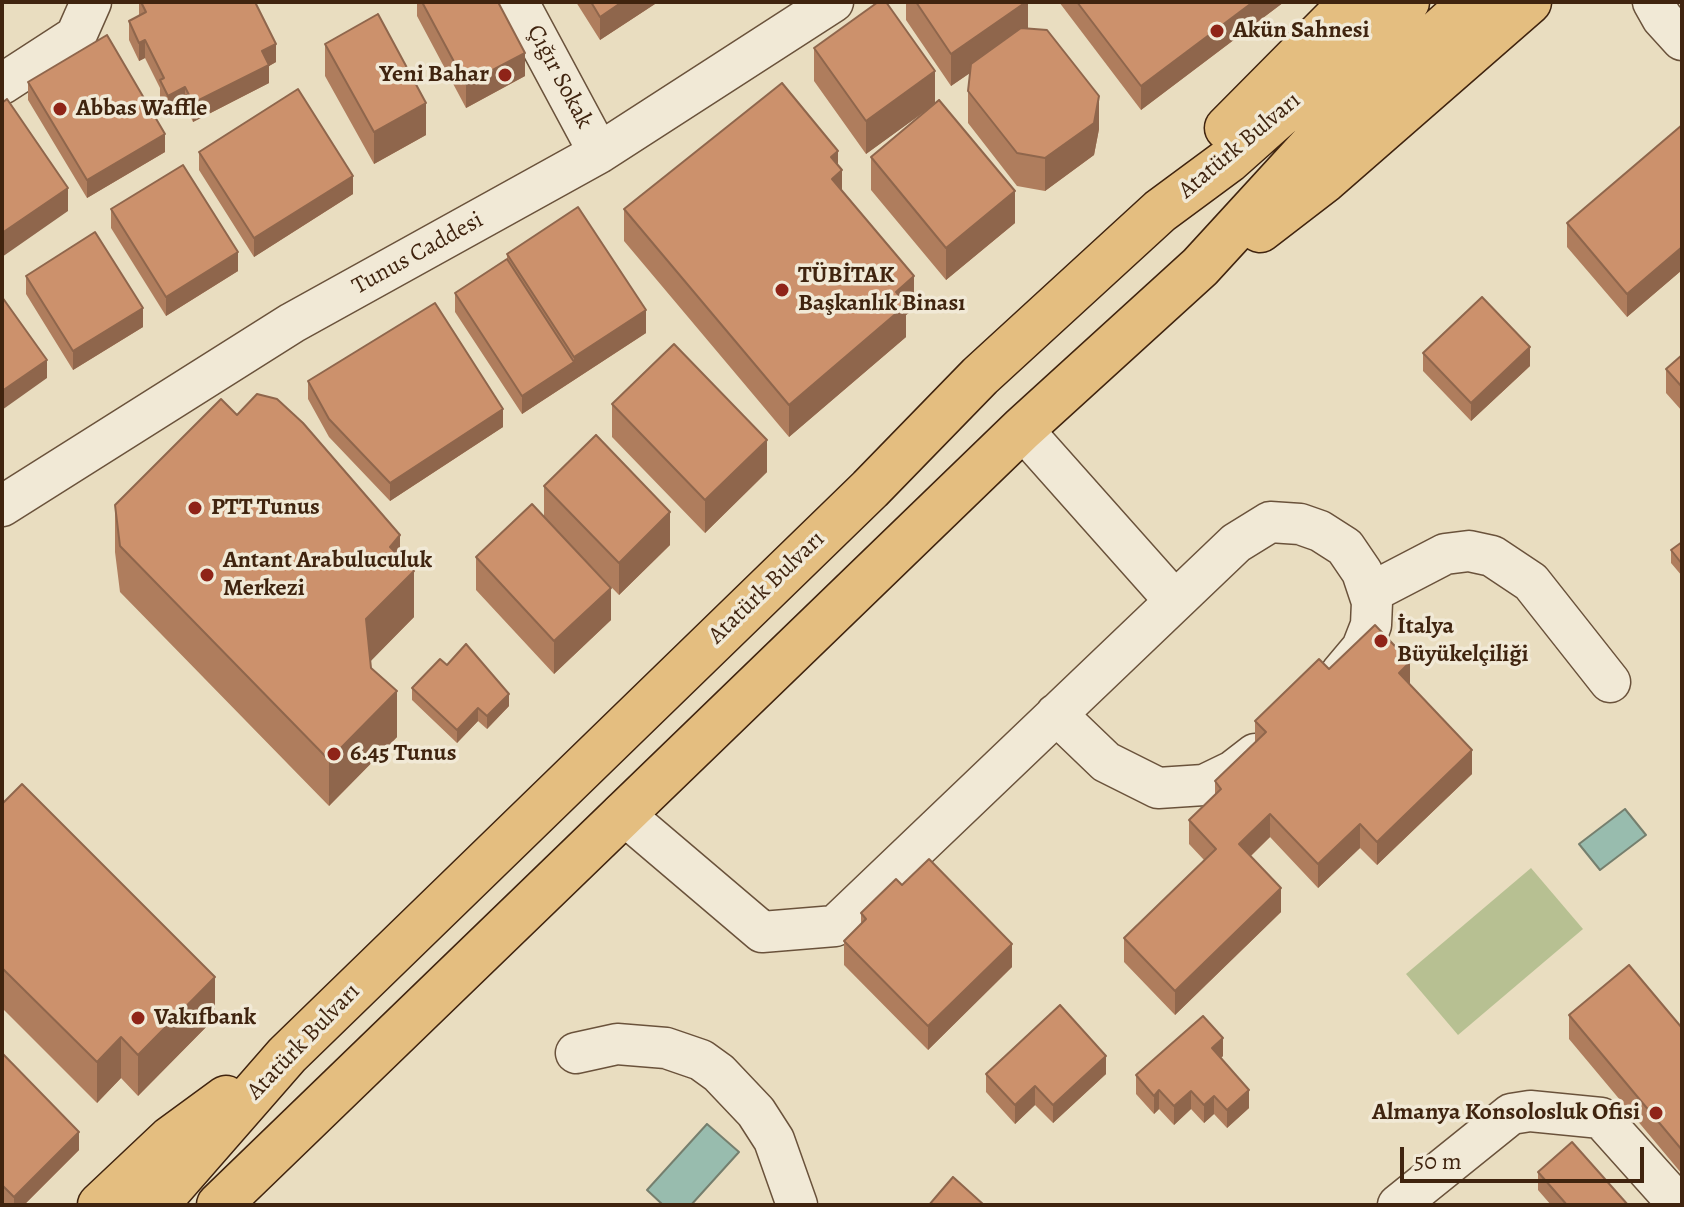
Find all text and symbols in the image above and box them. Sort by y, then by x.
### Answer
place label: Akün Sahnesi [1233,17,1370,45]
street label: Çığır Sokak [520,20,598,134]
marker: Akün Sahnesi [1208,22,1226,40]
place label: Yeni Bahar [379,61,489,89]
marker: Yeni Bahar [496,66,514,84]
street label: Atatürk Bulvarı [1173,87,1307,205]
place label: Abbas Waffle [76,95,207,123]
marker: Abbas Waffle [51,100,69,118]
street label: Tunus Caddesi [348,206,488,302]
place label: TÜBİTAK Başkanlık Binası [798,262,965,318]
marker: TÜBİTAK Başkanlık Binası [773,281,791,299]
place label: PTT Tunus [211,494,320,522]
marker: PTT Tunus [186,499,204,517]
street label: Atatürk Bulvarı [703,525,831,651]
place label: Antant Arabuluculuk Merkezi [223,547,432,603]
marker: Antant Arabuluculuk Merkezi [198,566,216,584]
place label: İtalya Büyükelçiliği [1397,613,1529,669]
marker: İtalya Büyükelçiliği [1372,632,1390,650]
place label: 6.45 Tunus [350,740,456,768]
marker: 6.45 Tunus [325,745,343,763]
street label: Atatürk Bulvarı [241,978,367,1106]
place label: Vakıfbank [154,1004,256,1032]
marker: Vakıfbank [129,1009,147,1027]
place label: Almanya Konsolosluk Ofisi [1372,1099,1640,1127]
marker: Almanya Konsolosluk Ofisi [1647,1104,1665,1122]
scale bar [1404,1131,1648,1181]
text: 50 m [1414,1145,1462,1177]

